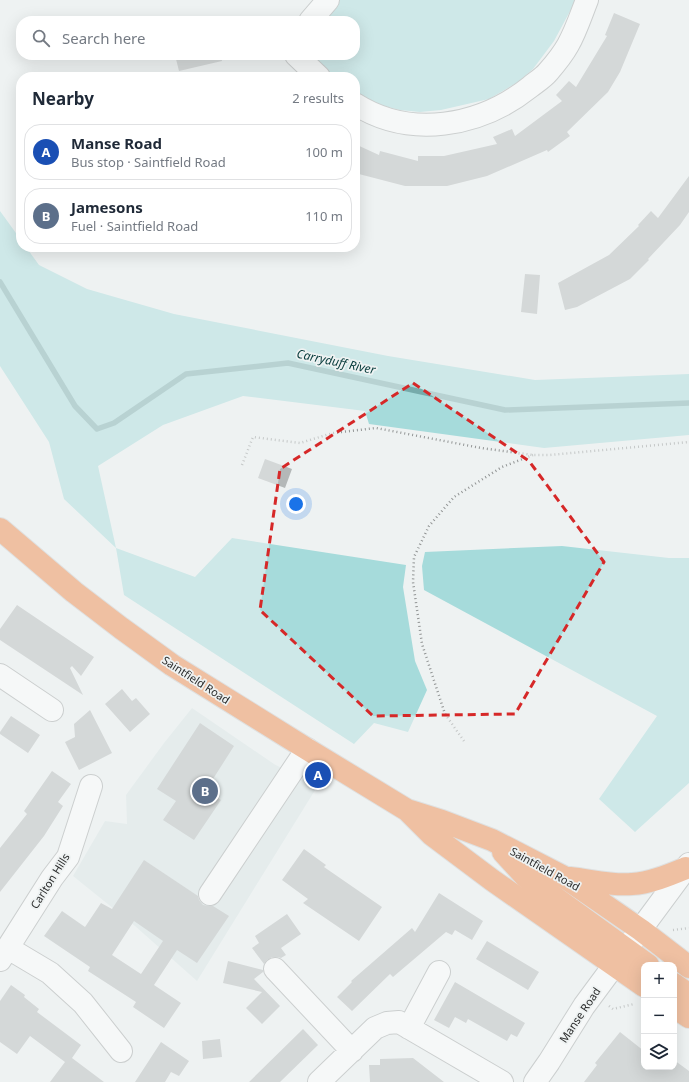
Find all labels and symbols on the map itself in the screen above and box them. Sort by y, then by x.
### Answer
water label: Carryduff River [295,345,378,378]
your location [286,494,306,514]
street label: Saintfield Road [160,652,233,707]
pin: A [305,760,331,790]
pin: B [192,776,218,806]
street label: Saintfield Road [508,843,583,894]
street label: Carlton Hills [27,850,73,911]
street label: Manse Road [556,984,604,1045]

